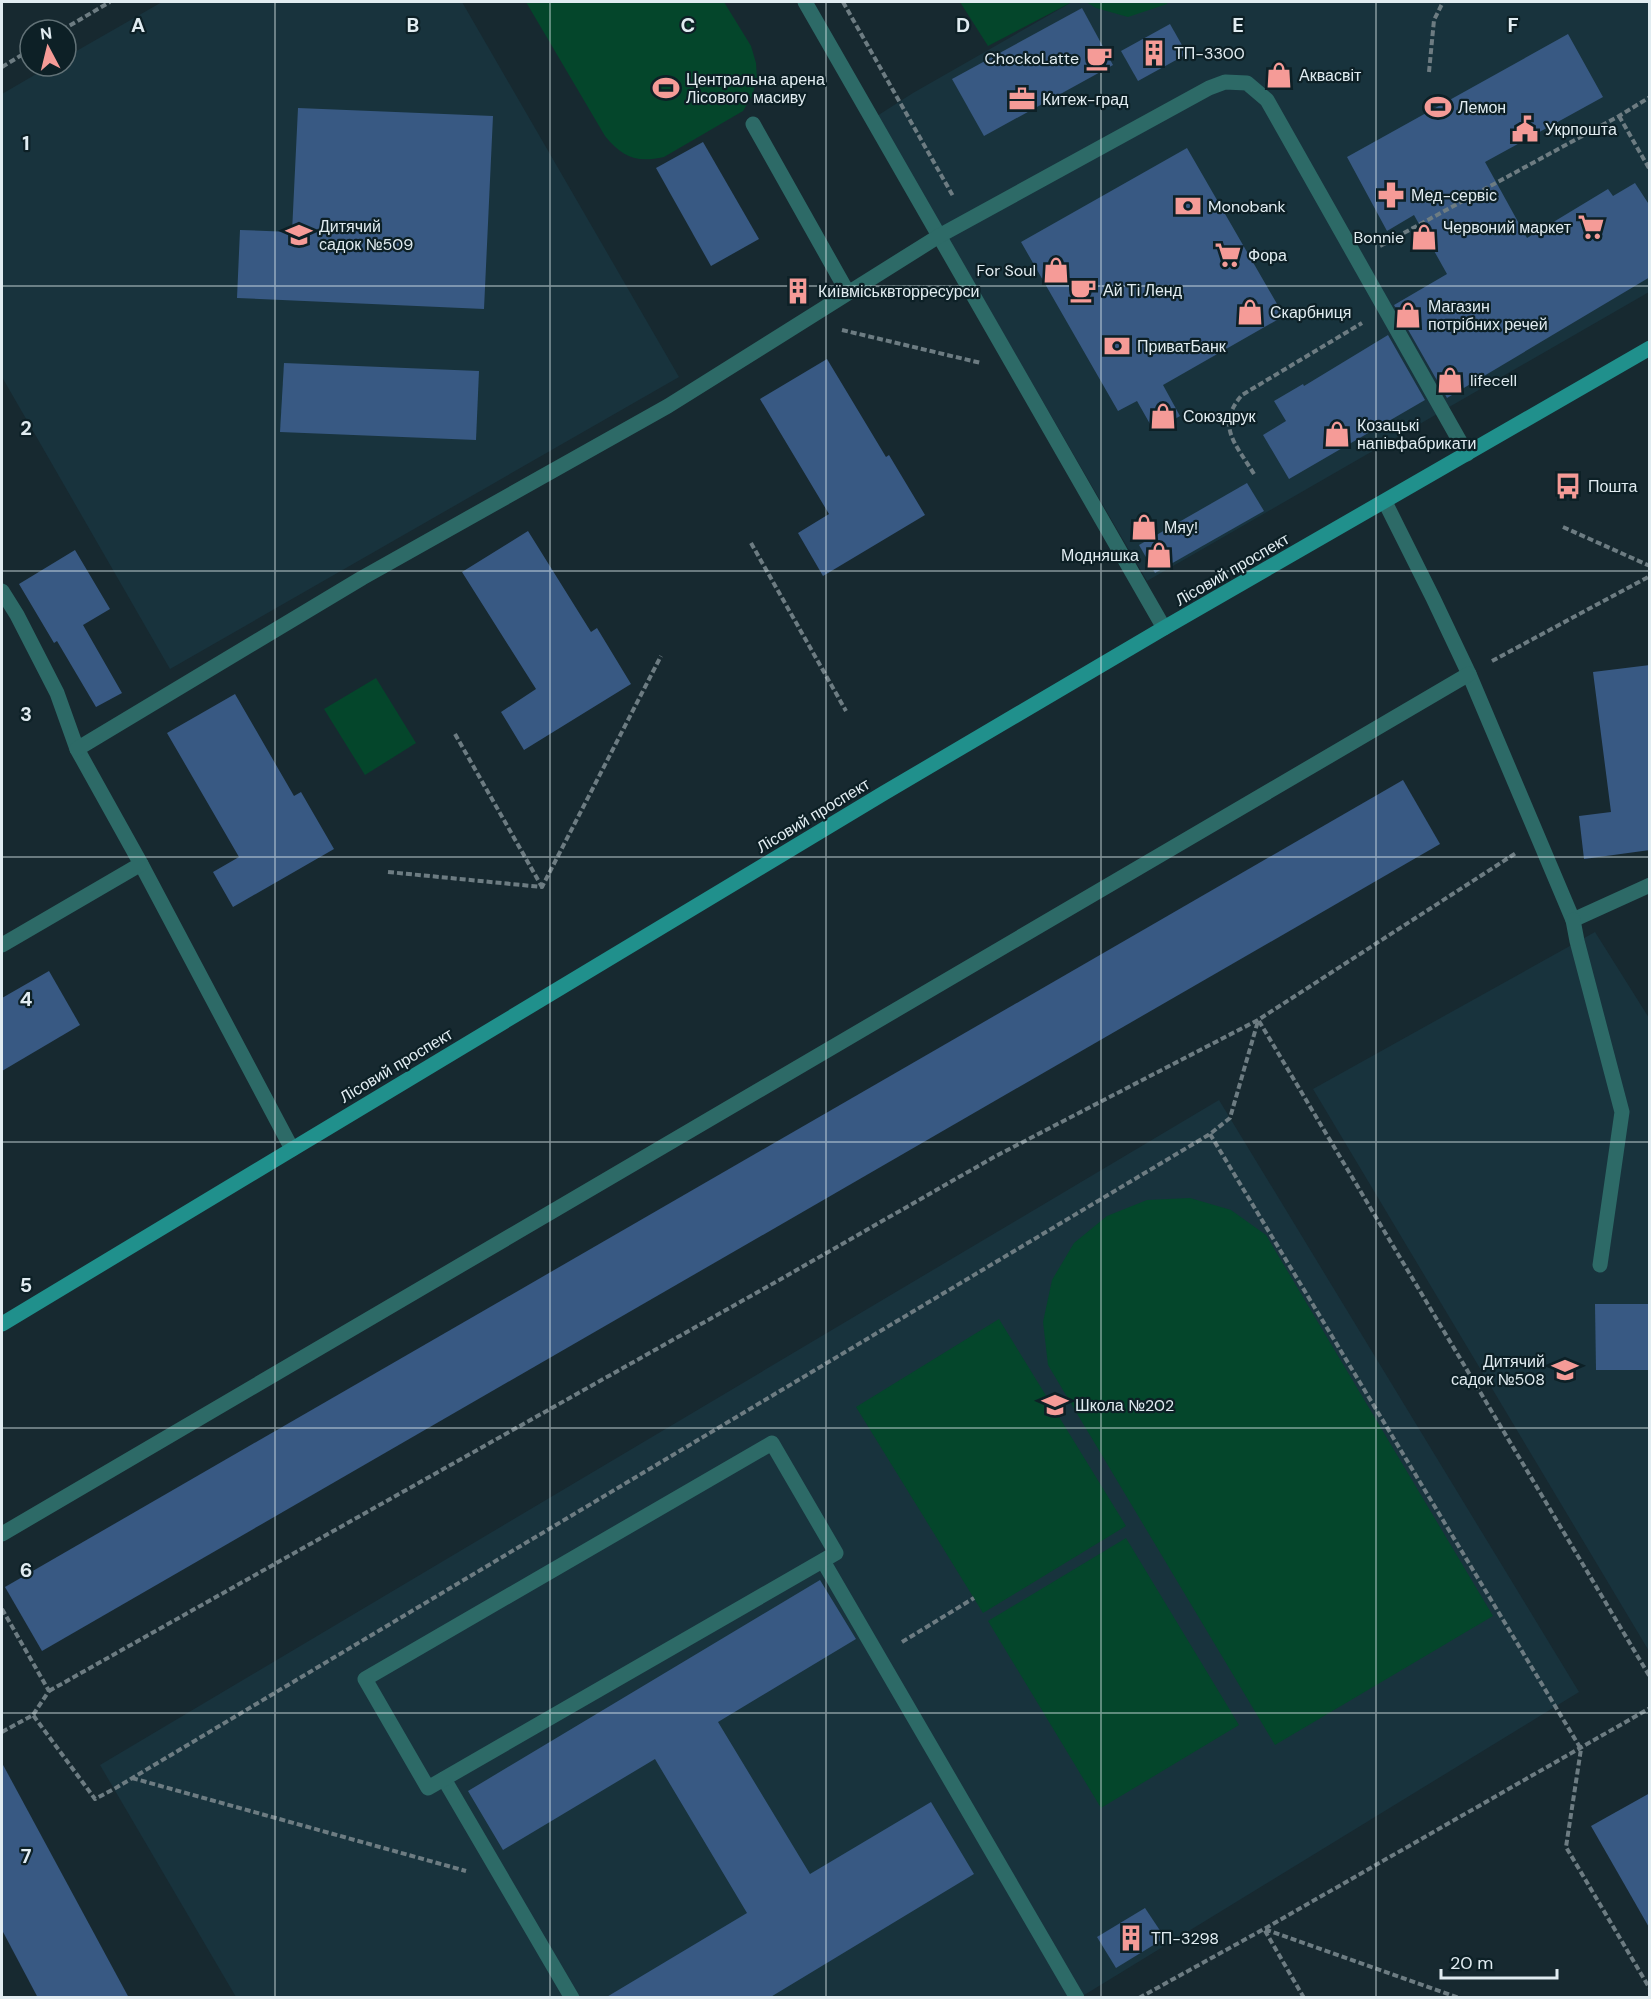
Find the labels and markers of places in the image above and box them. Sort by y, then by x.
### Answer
building icon: ТП-3300 [1139,38,1169,68]
cafe icon: ChockoLatte [1084,43,1114,73]
place label: ТП-3300 [1174,43,1245,64]
place label: ChockoLatte [984,48,1079,69]
shop icon: Аквасвіт [1264,60,1294,90]
place label: Аквасвіт [1299,65,1362,86]
place label: Центральна арена Лісового масиву [686,69,825,108]
sports icon: Центральна арена Лісового масиву [651,73,681,103]
office icon: Китеж-град [1007,84,1037,114]
place label: Китеж-град [1042,89,1129,110]
sports icon: Лемон [1423,92,1453,122]
place label: Лемон [1458,97,1506,118]
public building icon: Укрпошта [1510,114,1540,144]
place label: Укрпошта [1545,119,1617,140]
pharmacy icon: Мед-сервіс [1376,180,1406,210]
place label: Мед-сервіс [1411,185,1497,206]
bank icon: Monobank [1173,191,1203,221]
place label: Monobank [1208,196,1286,217]
supermarket icon: Червоний маркет [1576,212,1606,242]
place label: Дитячий садок №509 [319,216,413,255]
place label: Червоний маркет [1443,217,1572,238]
school or university icon: Дитячий садок №509 [284,220,314,250]
shop icon: Bonnie [1409,222,1439,252]
place label: Bonnie [1354,227,1404,248]
supermarket icon: Фора [1213,240,1243,270]
place label: Фора [1248,245,1287,266]
shop icon: For Soul [1041,255,1071,285]
place label: For Soul [977,260,1036,281]
cafe icon: Ай Ті Ленд [1068,275,1098,305]
building icon: Київміськвторресурси [783,276,813,306]
place label: Ай Ті Ленд [1103,280,1183,301]
place label: Київміськвторресурси [818,281,979,302]
place label: Магазин потрібних речей [1428,296,1548,335]
shop icon: Скарбниця [1235,297,1265,327]
shop icon: Магазин потрібних речей [1393,300,1423,330]
place label: Скарбниця [1270,302,1351,323]
bank icon: ПриватБанк [1102,331,1132,361]
place label: ПриватБанк [1137,336,1227,357]
shop icon: lifecell [1435,365,1465,395]
place label: lifecell [1470,370,1517,391]
shop icon: Союздрук [1148,401,1178,431]
place label: Союздрук [1183,406,1256,427]
place label: Козацькі напівфабрикати [1357,415,1477,454]
shop icon: Козацькі напівфабрикати [1322,419,1352,449]
bus stop icon: Пошта [1553,471,1583,501]
place label: Пошта [1588,476,1637,497]
shop icon: Мяу! [1129,512,1159,542]
place label: Мяу! [1164,517,1198,538]
shop icon: Модняшка [1144,540,1174,570]
place label: Модняшка [1061,545,1139,566]
place label: Дитячий садок №508 [1451,1351,1545,1390]
school or university icon: Дитячий садок №508 [1550,1355,1580,1385]
school or university icon: Школа №202 [1040,1390,1070,1420]
place label: Школа №202 [1075,1395,1174,1416]
building icon: ТП-3298 [1116,1923,1146,1953]
place label: ТП-3298 [1151,1928,1219,1949]

